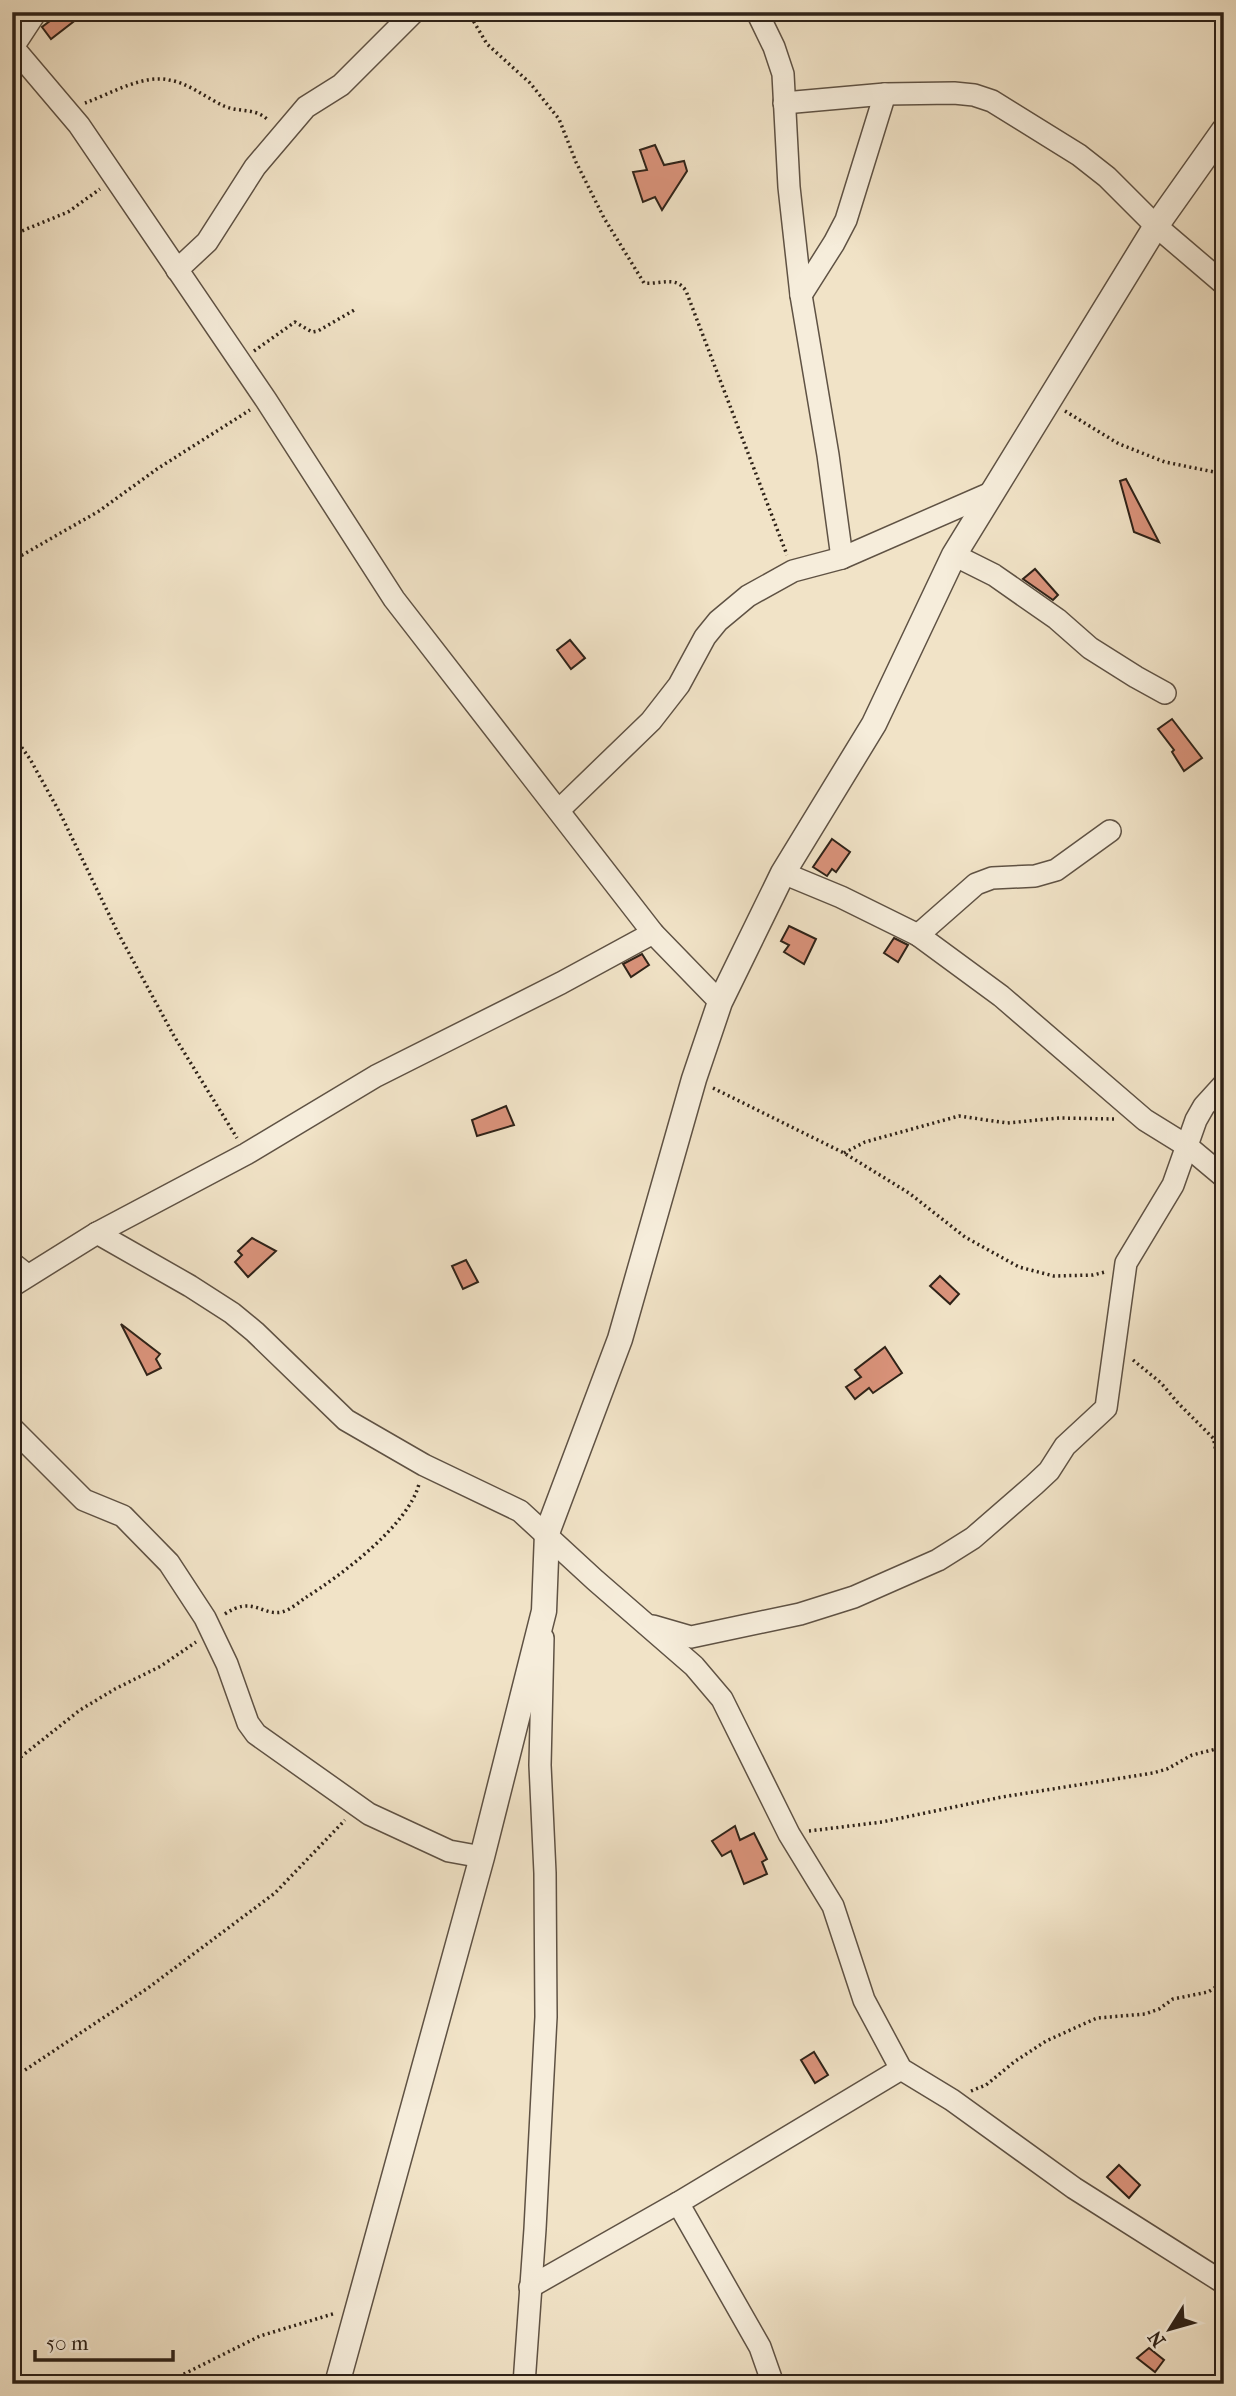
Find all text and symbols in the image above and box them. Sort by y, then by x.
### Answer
north arrow [1134,2294,1204,2364]
scale bar [35,2319,173,2363]
text: N [1144,2326,1170,2351]
text: 50 m [46,2331,89,2355]

